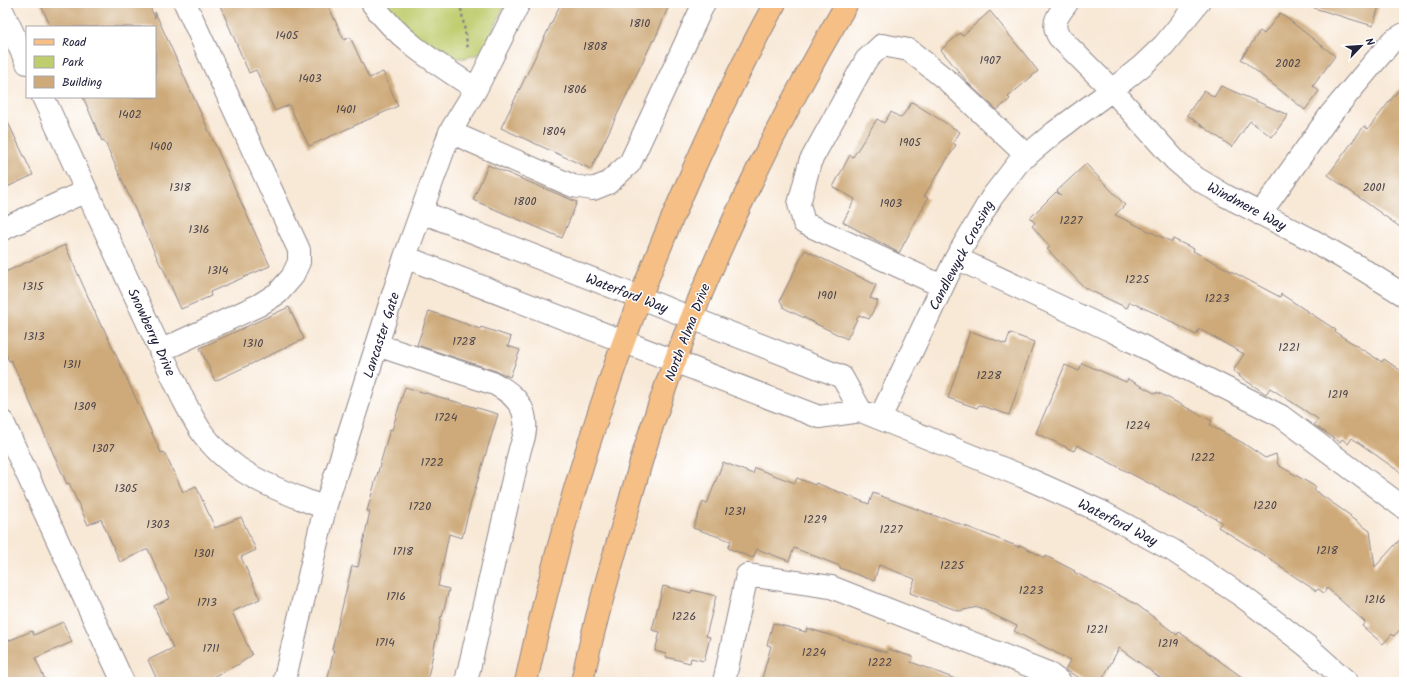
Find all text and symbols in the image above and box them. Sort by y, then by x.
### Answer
house number: 1810 [630,14,650,33]
legend [26,26,156,98]
house number: 1405 [276,26,300,45]
north arrow [1341,26,1381,66]
text: Road [62,33,87,52]
text: N [1360,35,1379,49]
house number: 1808 [583,37,608,56]
house number: 1907 [979,51,1001,70]
text: Park [62,53,84,72]
house number: 2002 [1275,54,1301,73]
house number: 1403 [298,69,322,88]
text: Building [62,73,102,92]
house number: 1806 [563,80,587,99]
house number: 1401 [336,100,356,119]
house number: 1402 [118,105,142,124]
house number: 1804 [542,122,566,141]
house number: 1905 [899,133,923,152]
house number: 1400 [150,137,172,156]
street label: Windmere Way [1203,177,1290,237]
house number: 1318 [169,178,192,197]
house number: 2001 [1363,178,1386,197]
house number: 1800 [514,192,537,211]
house number: 1903 [880,194,902,213]
street label: Candlewyck Crossing [923,196,1000,315]
house number: 1227 [1059,211,1083,230]
house number: 1316 [188,220,210,239]
house number: 1314 [207,261,229,280]
street label: Waterford Way [582,268,671,320]
house number: 1225 [1125,270,1151,289]
house number: 1315 [23,277,45,296]
street label: North Alma Drive [659,279,717,385]
street label: Snowberry Drive [121,285,181,381]
house number: 1901 [817,286,837,305]
street label: Lancaster Gate [358,289,406,381]
house number: 1223 [1205,289,1229,308]
house number: 1313 [23,327,45,346]
house number: 1728 [452,332,477,351]
house number: 1310 [243,334,263,353]
house number: 1221 [1278,338,1300,357]
house number: 1311 [63,355,81,374]
house number: 1228 [977,366,1002,385]
house number: 1219 [1328,385,1348,404]
house number: 1309 [74,397,96,416]
house number: 1724 [435,408,458,427]
house number: 1224 [1126,416,1151,435]
house number: 1307 [92,439,115,458]
house number: 1222 [1191,448,1215,467]
house number: 1722 [420,453,444,472]
house number: 1305 [114,479,139,498]
street label: Waterford Way [1074,493,1162,553]
house number: 1220 [1253,496,1277,515]
house number: 1720 [409,497,431,516]
house number: 1231 [724,502,746,521]
house number: 1229 [803,510,827,529]
house number: 1303 [146,515,170,534]
house number: 1227 [879,520,903,539]
house number: 1218 [1316,541,1339,560]
house number: 1718 [393,542,414,561]
house number: 1301 [194,544,214,563]
house number: 1225 [940,556,966,575]
house number: 1223 [1019,581,1043,600]
house number: 1716 [386,587,406,606]
house number: 1216 [1364,590,1386,609]
house number: 1713 [197,593,217,612]
house number: 1226 [672,607,696,626]
house number: 1221 [1086,620,1108,639]
house number: 1714 [375,633,395,652]
house number: 1219 [1158,634,1178,653]
house number: 1711 [203,639,220,658]
house number: 1224 [802,643,827,662]
house number: 1222 [868,653,892,672]

